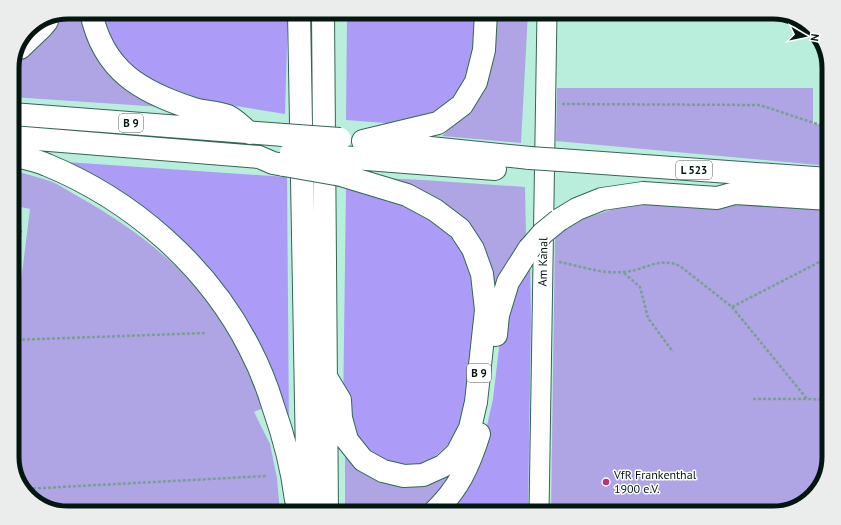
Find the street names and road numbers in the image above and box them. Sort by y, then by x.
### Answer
road number: B 9 [119,114,143,132]
road number: L 523 [676,161,712,179]
street label: Am Kanal [535,237,550,287]
road number: B 9 [467,364,491,382]

